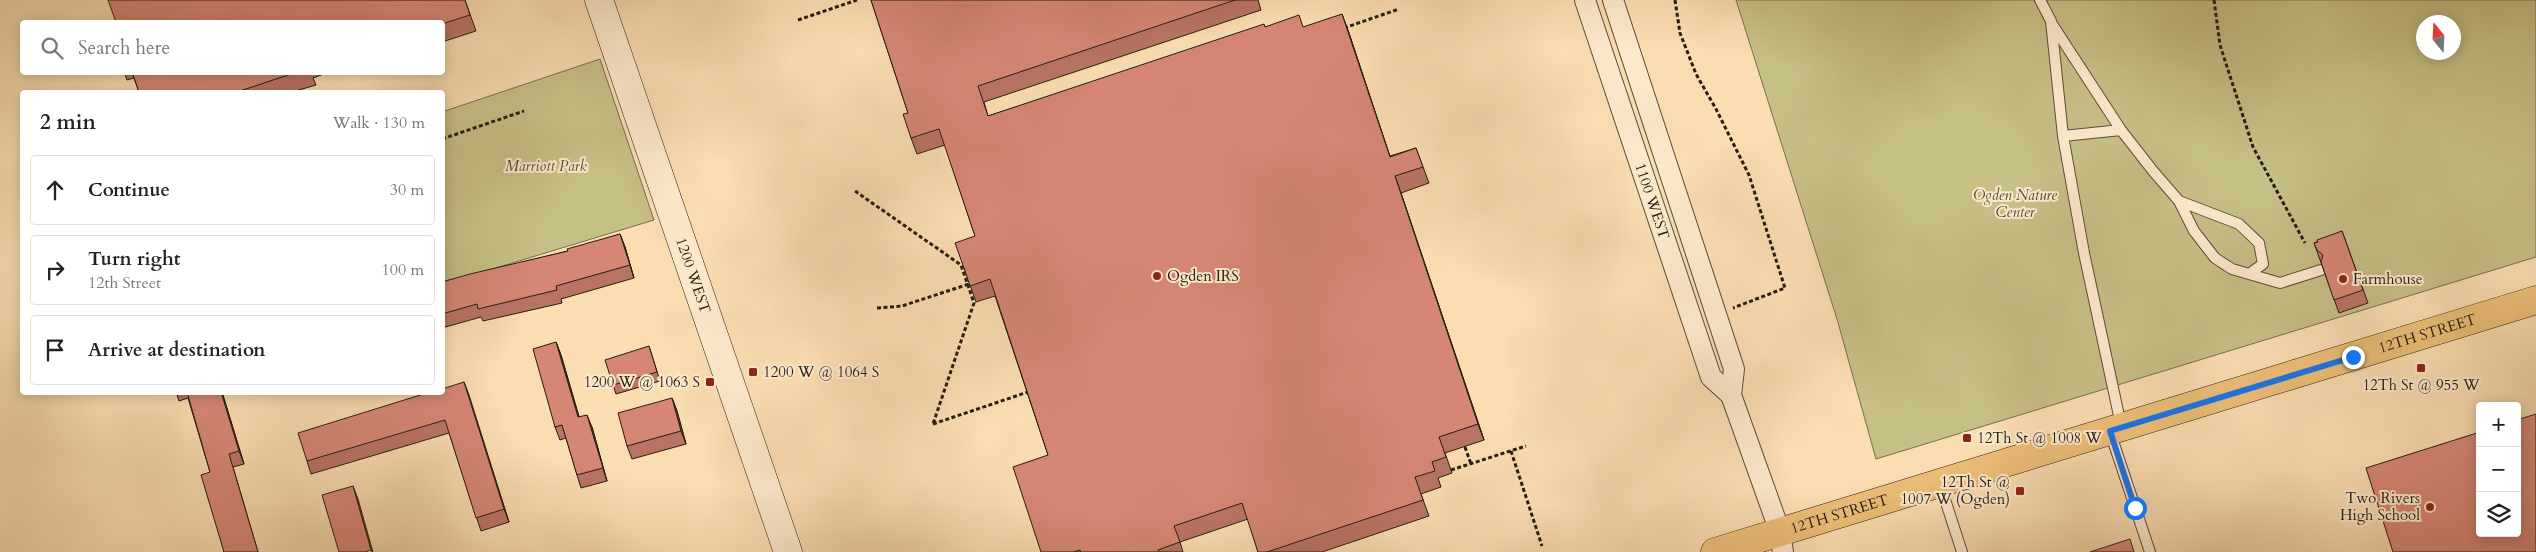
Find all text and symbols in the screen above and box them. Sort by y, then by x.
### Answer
north arrow [2416,15,2461,60]
search box [20,20,445,75]
icon: search [38,34,66,62]
text: Search here [78,35,170,61]
text: 2 min [40,108,96,137]
text: Walk · 130 m [333,112,425,134]
park label: Marriott Park [505,156,588,176]
street label: 1100 WEST [1630,160,1674,242]
icon: ahead [41,176,69,204]
text: Continue [88,177,170,203]
text: 30 m [390,179,424,201]
park label: Ogden Nature Center [1973,185,2057,222]
street label: 1200 WEST [671,235,716,316]
text: Turn right [88,246,180,272]
icon: right [41,256,69,284]
text: 100 m [382,259,424,281]
place label: Ogden IRS [1167,266,1239,286]
place label: Farmhouse [2353,269,2423,289]
marker: Ogden IRS [1151,270,1163,282]
text: 12th Street [88,272,161,294]
marker: Farmhouse [2337,273,2349,285]
street label: 12TH STREET [2376,309,2479,358]
icon: arrive [41,336,69,364]
text: Arrive at destination [88,337,265,363]
route end [2342,346,2365,369]
place label: 1200 W @ 1064 S [763,362,879,382]
marker: 12Th St @ 955 W [2415,362,2427,374]
marker: 1200 W @ 1064 S [747,366,759,378]
place label: 1200 W @ 1063 S [584,372,700,392]
place label: 12Th St @ 955 W [2362,375,2480,395]
marker: 1200 W @ 1063 S [704,376,716,388]
map controls [2476,402,2521,537]
button: + [2476,402,2521,447]
place label: 12Th St @ 1008 W [1977,428,2102,448]
marker: 12Th St @ 1008 W [1961,432,1973,444]
button: − [2476,447,2521,492]
place label: 12Th St @ 1007 W (Ogden) [1900,472,2010,509]
marker: 12Th St @ 1007 W (Ogden) [2014,485,2026,497]
place label: Two Rivers High School [2340,488,2420,525]
street label: 12TH STREET [1788,489,1891,538]
button: layers [2476,492,2521,537]
route start [2124,497,2147,520]
marker: Two Rivers High School [2424,501,2436,513]

